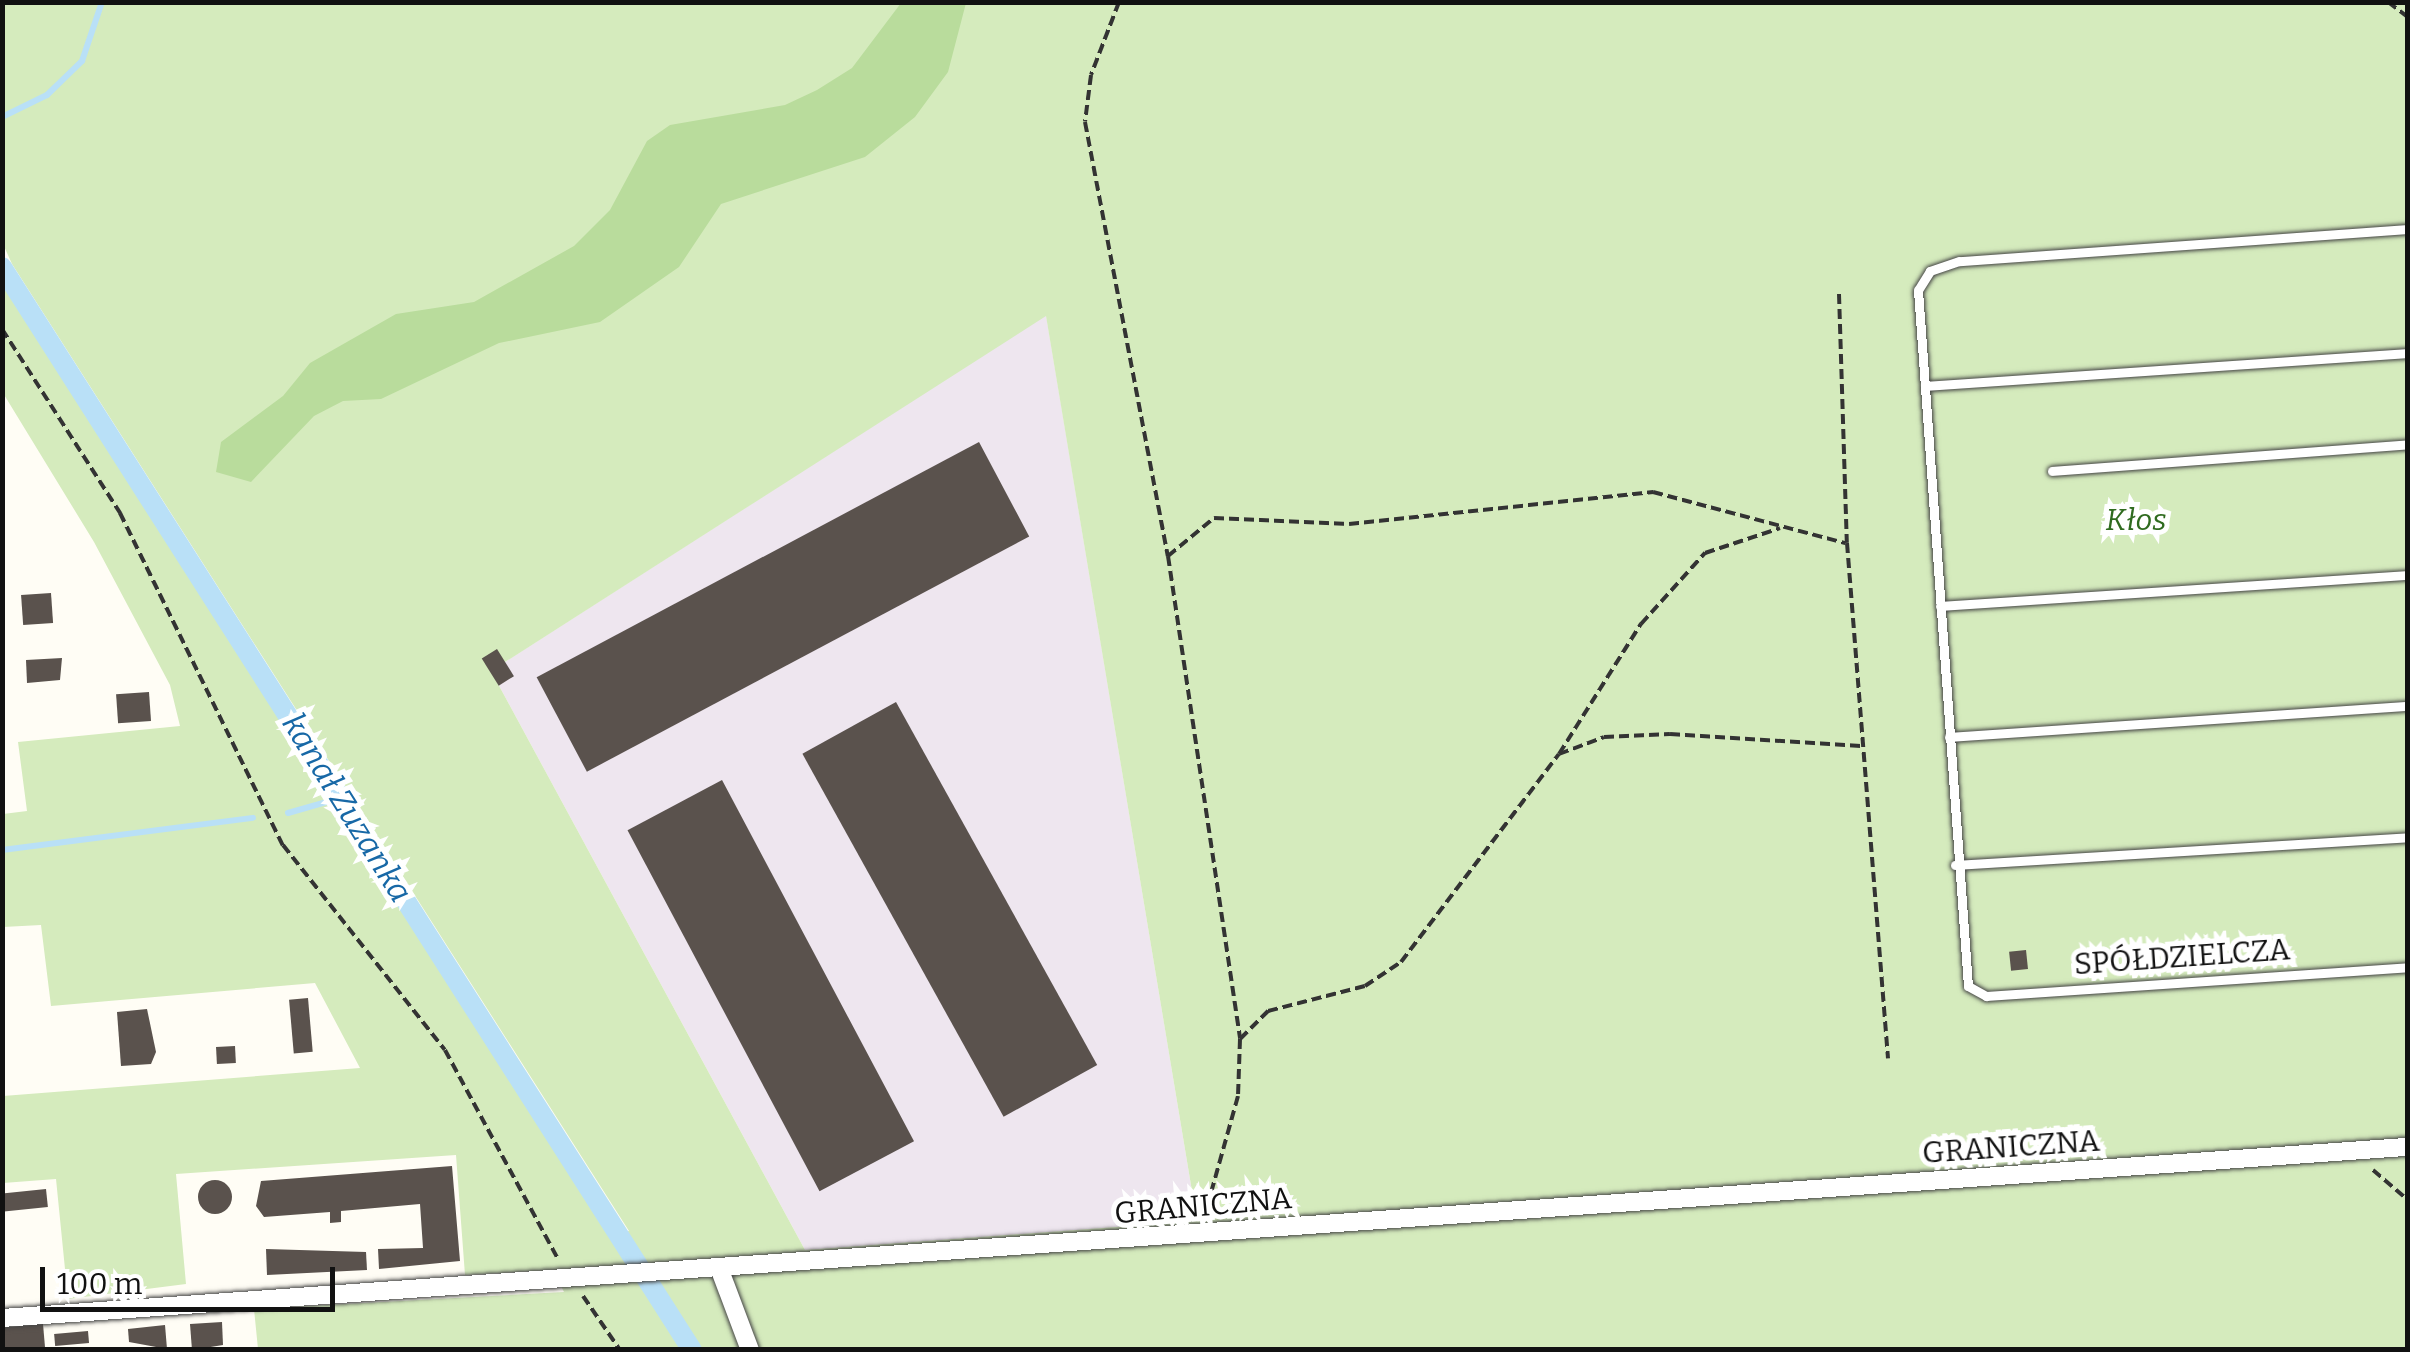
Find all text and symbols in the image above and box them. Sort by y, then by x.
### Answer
park label: Kłos [2106,502,2166,538]
water label: kanał Zuzanka [274,707,420,909]
street label: SPÓŁDZIELCZA [2073,931,2291,983]
street label: GRANICZNA [1921,1123,2101,1171]
street label: GRANICZNA [1113,1180,1293,1232]
scale bar [45,1247,340,1309]
text: 100 m [57,1266,142,1302]

